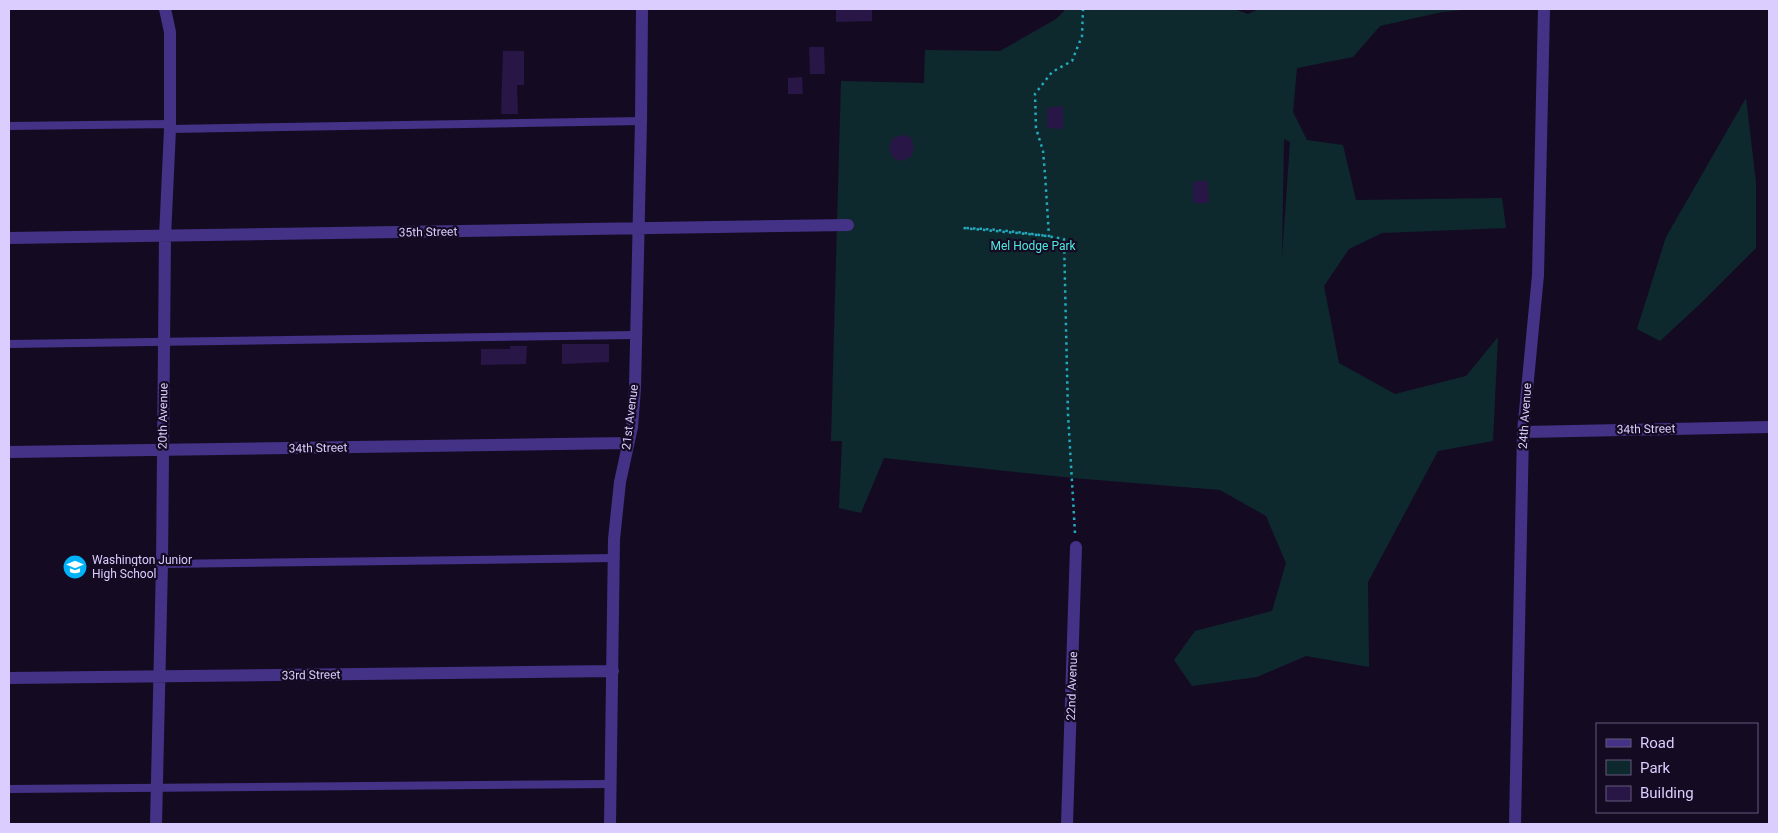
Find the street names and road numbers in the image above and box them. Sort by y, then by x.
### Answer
street label: 35th Street [399,224,458,240]
street label: 24th Avenue [1516,382,1534,450]
street label: 20th Avenue [155,383,171,449]
street label: 21st Avenue [619,383,641,451]
street label: 34th Street [1617,421,1676,437]
street label: 34th Street [289,440,348,456]
street label: 22nd Avenue [1064,651,1080,721]
street label: 33rd Street [281,667,341,683]

